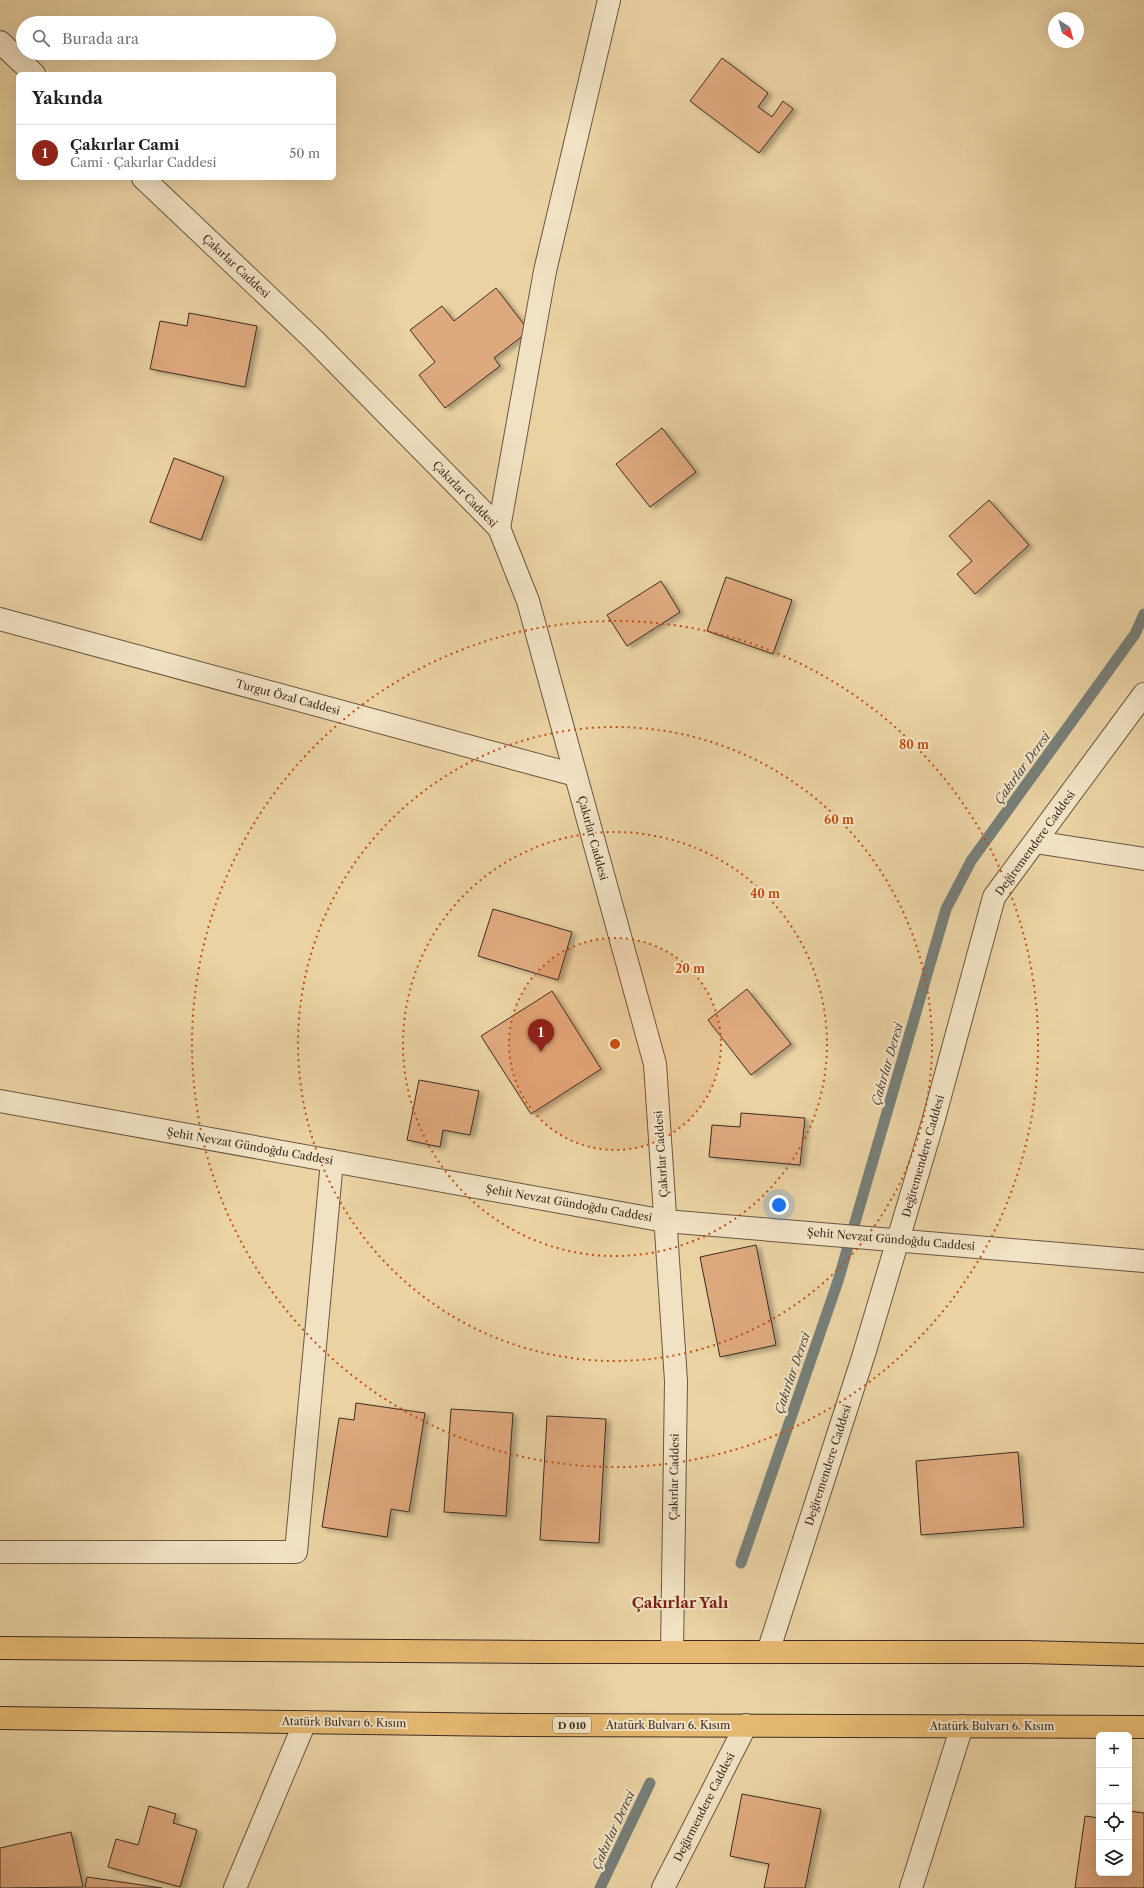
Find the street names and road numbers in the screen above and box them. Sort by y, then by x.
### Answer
street label: Çakırlar Caddesi [199,231,273,301]
street label: Çakırlar Caddesi [430,458,501,531]
street label: Turgut Özal Caddesi [234,675,343,718]
street label: Değiremendere Caddesi [992,787,1078,898]
street label: Çakırlar Caddesi [575,794,611,882]
street label: Değiremendere Caddesi [899,1093,947,1219]
street label: Çakırlar Caddesi [651,1109,671,1198]
street label: Şehit Nevzat Gündoğdu Caddesi [166,1124,335,1168]
street label: Şehit Nevzat Gündoğdu Caddesi [485,1181,654,1225]
street label: Şehit Nevzat Gündoğdu Caddesi [806,1225,976,1253]
street label: Değiremendere Caddesi [802,1402,854,1527]
street label: Çakırlar Caddesi [666,1433,682,1521]
street label: Atatürk Bulvarı 6. Kısım [281,1714,407,1730]
road number: D 010 [553,1717,591,1733]
street label: Atatürk Bulvarı 6. Kısım [605,1718,731,1732]
street label: Atatürk Bulvarı 6. Kısım [929,1719,1055,1733]
street label: Değirmendere Caddesi [670,1750,738,1864]

